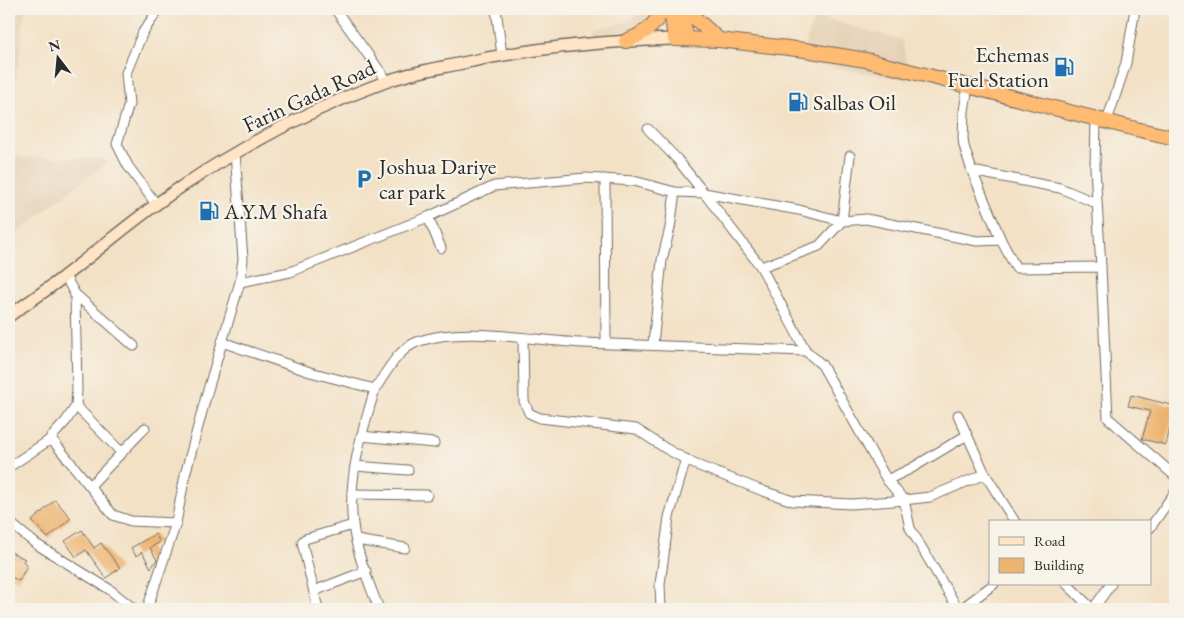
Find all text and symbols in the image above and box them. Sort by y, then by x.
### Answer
north arrow [32,32,82,82]
text: N [46,35,63,56]
place label: Echemas Fuel Station [947,40,1049,94]
street label: Farin Gada Road [238,52,381,139]
fuel station icon: Echemas Fuel Station [1053,56,1075,78]
place label: Salbas Oil [813,88,896,117]
fuel station icon: Salbas Oil [787,91,809,113]
place label: Joshua Dariye car park [377,152,497,206]
parking icon: Joshua Dariye car park [353,168,375,190]
place label: A.Y.M Shafa [223,197,328,226]
fuel station icon: A.Y.M Shafa [198,200,220,222]
legend [989,520,1152,586]
text: Road [1034,531,1066,550]
text: Building [1034,555,1084,574]

